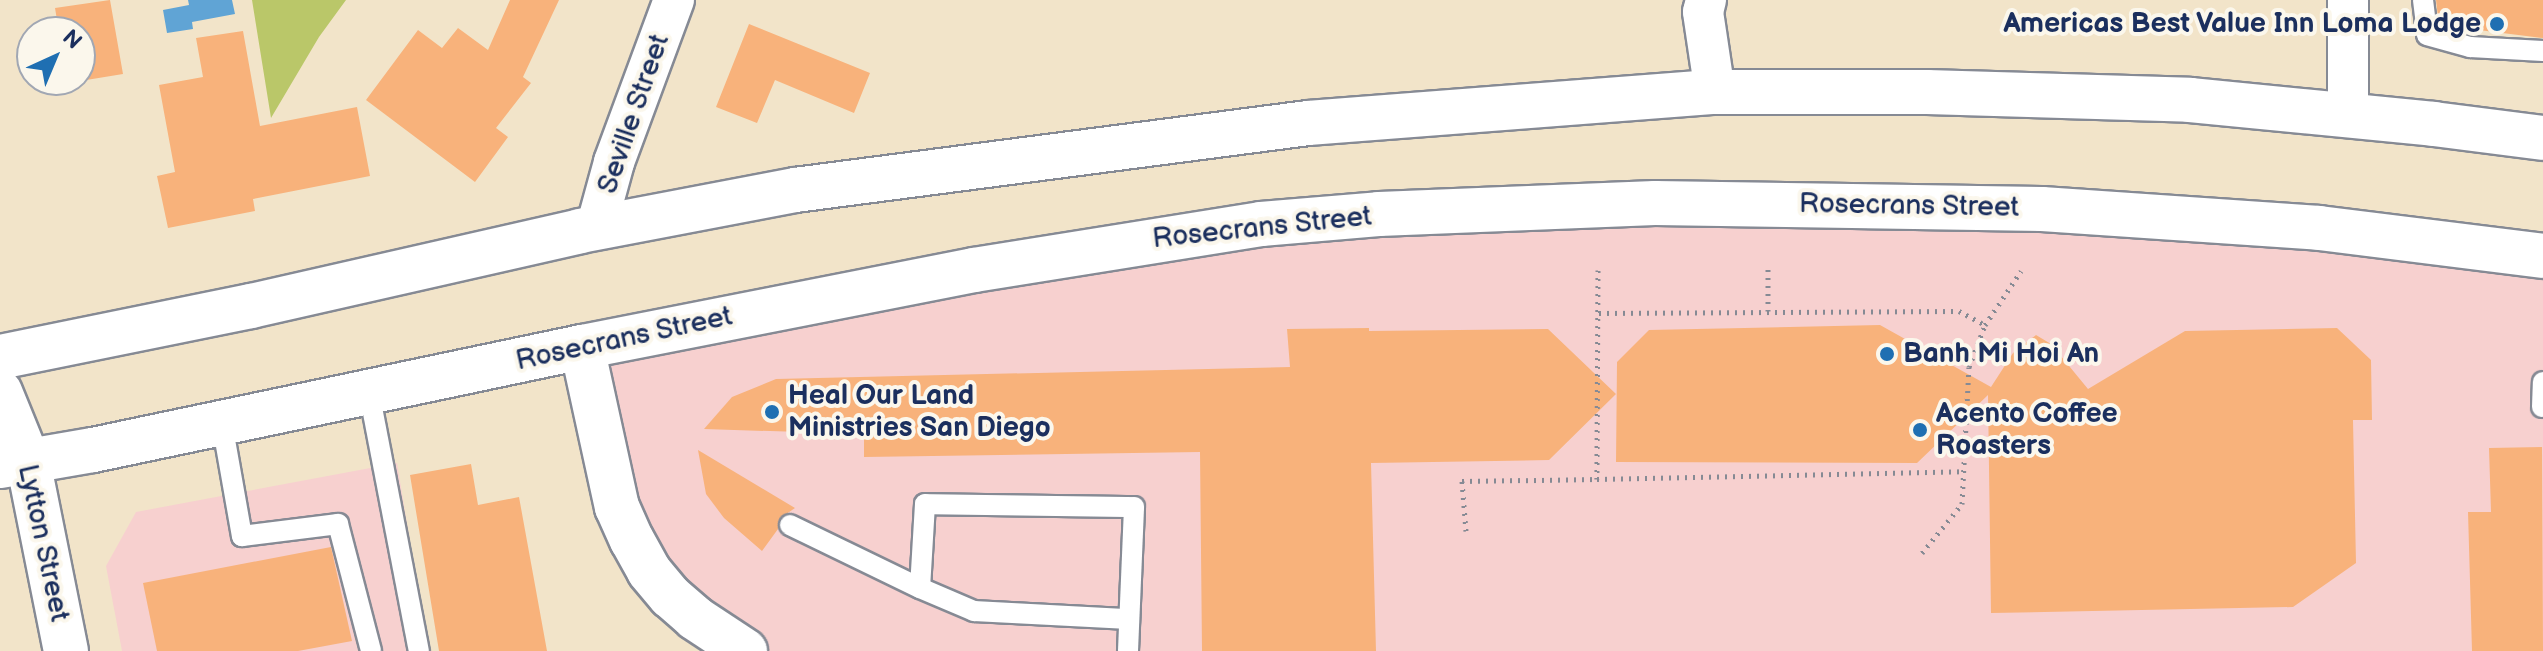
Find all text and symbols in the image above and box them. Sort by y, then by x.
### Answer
place label: Americas Best Value Inn Loma Lodge [2002,7,2481,41]
marker: Americas Best Value Inn Loma Lodge [2488,15,2506,33]
north arrow [16,16,96,96]
text: N [56,24,87,55]
street label: Seville Street [591,30,677,198]
street label: Rosecrans Street [1798,187,2020,225]
street label: Rosecrans Street [1151,200,1373,256]
street label: Rosecrans Street [513,300,735,378]
place label: Banh Mi Hoi An [1903,337,2099,371]
marker: Banh Mi Hoi An [1878,345,1896,363]
place label: Heal Our Land Ministries San Diego [788,379,1051,445]
place label: Acento Coffee Roasters [1936,397,2118,463]
marker: Heal Our Land Ministries San Diego [763,403,781,421]
marker: Acento Coffee Roasters [1911,421,1929,439]
street label: Lytton Street [10,461,76,625]

